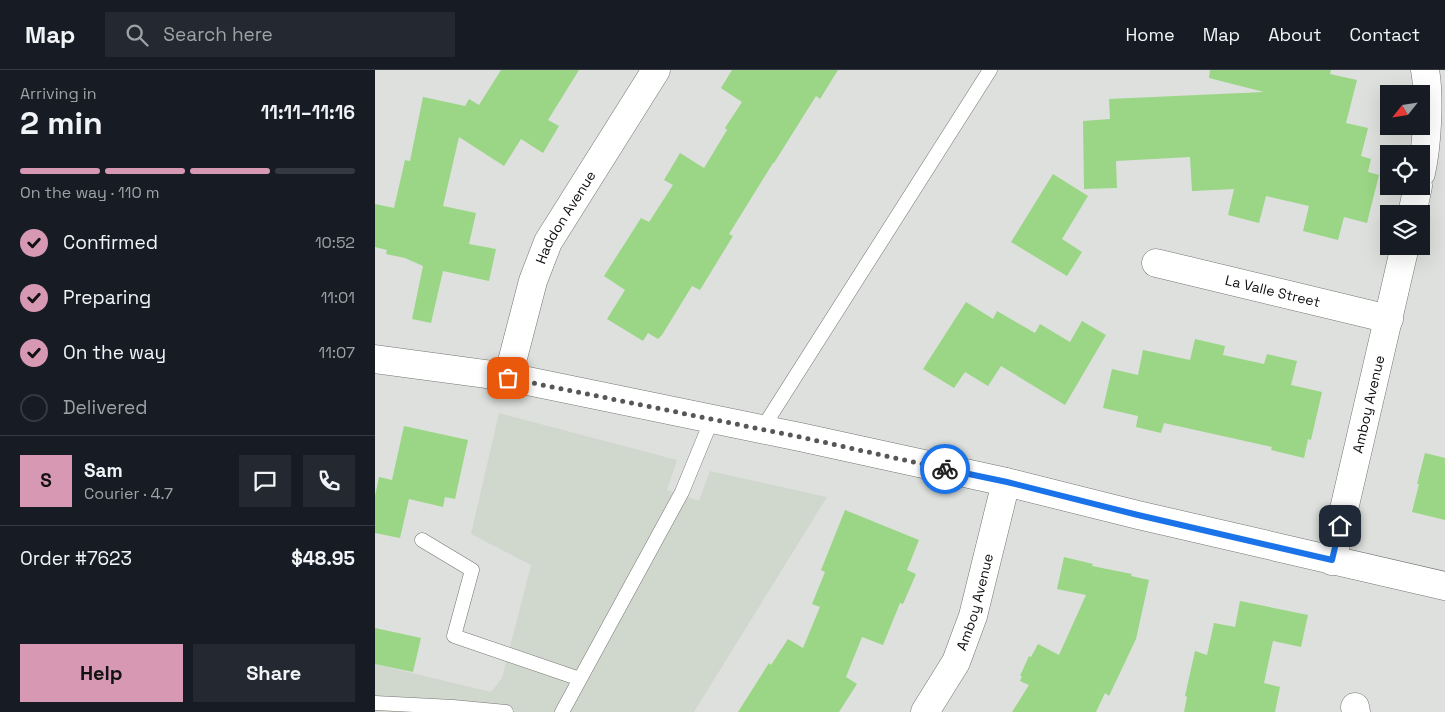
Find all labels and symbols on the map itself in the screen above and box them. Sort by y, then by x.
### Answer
north arrow [1380,85,1430,135]
street label: Haddon Avenue [531,167,600,266]
street label: La Valle Street [1223,271,1322,311]
street label: Amboy Avenue [1348,353,1388,455]
pin [487,357,529,399]
courier [920,444,970,494]
pin [1319,505,1361,547]
street label: Amboy Avenue [952,552,997,653]

